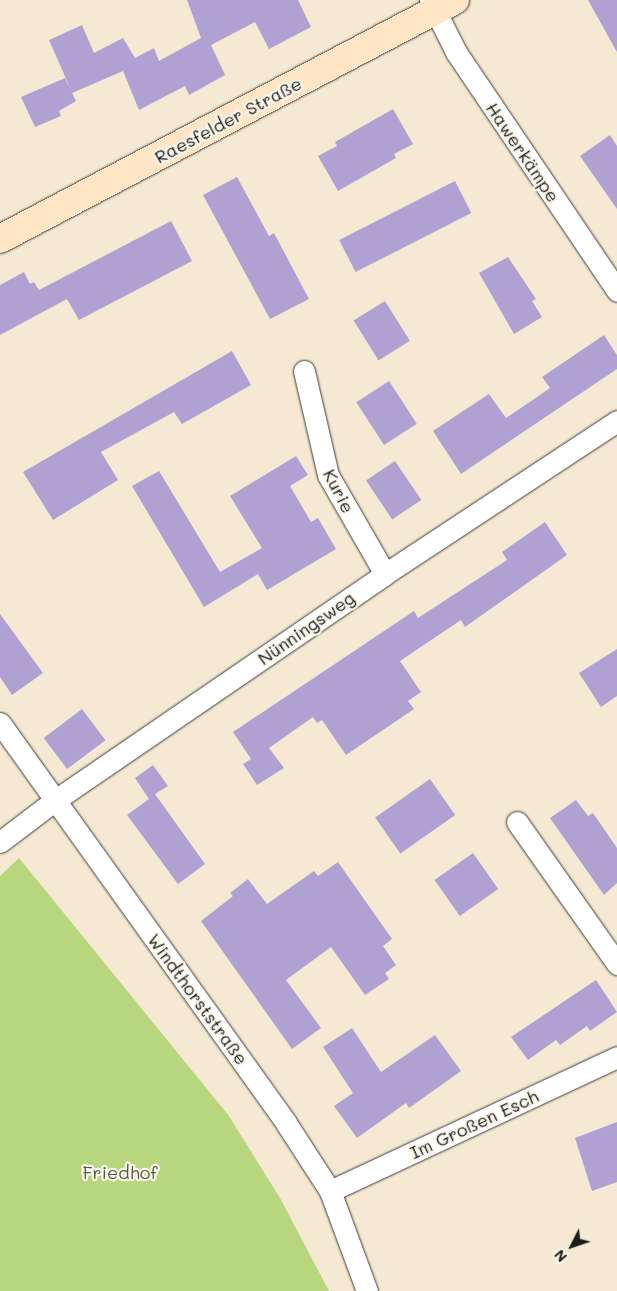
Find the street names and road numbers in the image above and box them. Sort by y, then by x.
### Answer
street label: Raesfelder Straße [151,72,305,168]
street label: Hawerkämpe [482,98,564,206]
street label: Kurie [319,465,359,517]
street label: Nünningsweg [253,587,359,669]
street label: Windthorststraße [143,929,253,1069]
street label: Im Großen Esch [406,1085,542,1163]

